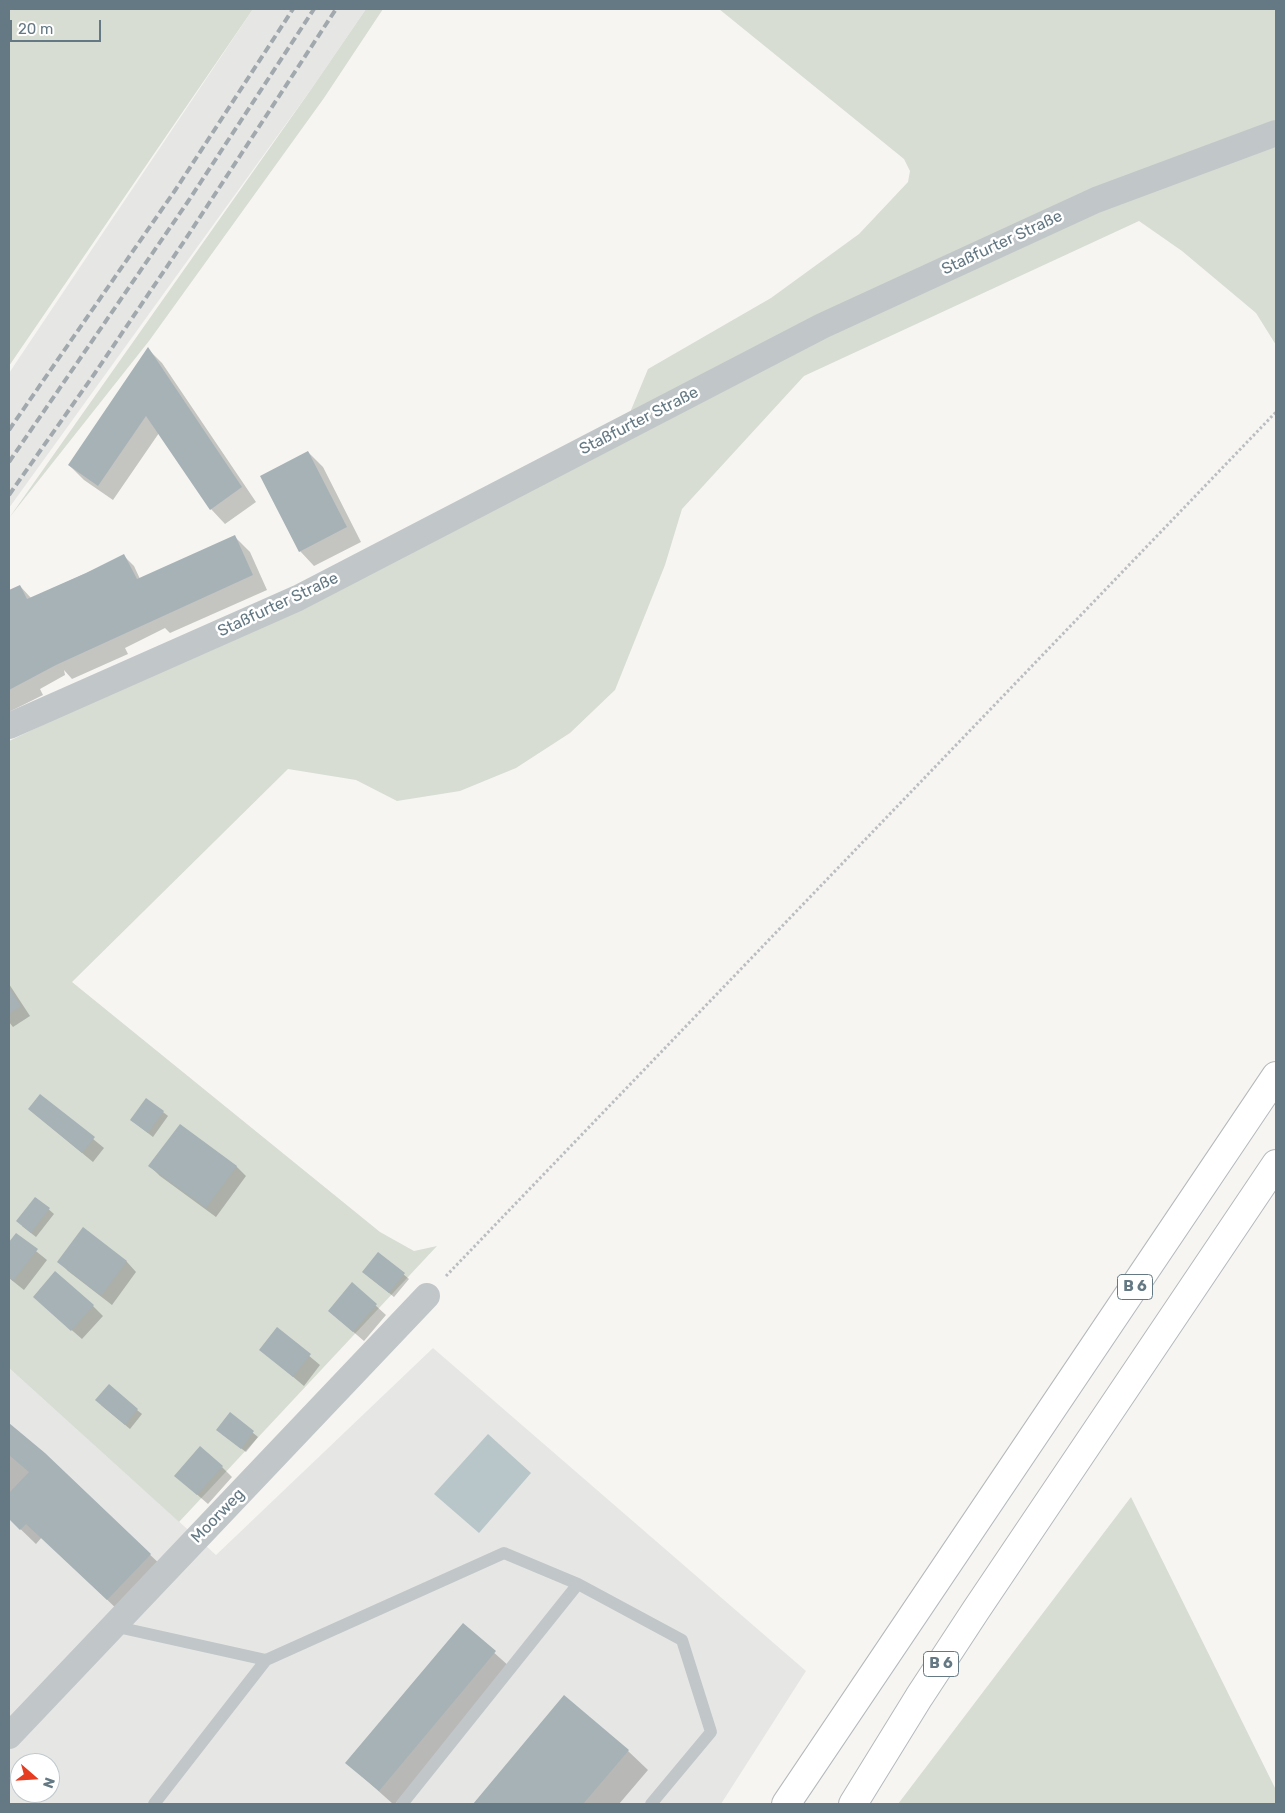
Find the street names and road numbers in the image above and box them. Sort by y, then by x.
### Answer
street label: Staßfurter Straße [939,207,1065,279]
street label: Staßfurter Straße [576,383,702,459]
street label: Staßfurter Straße [215,569,341,641]
road number: B 6 [1118,1274,1152,1300]
street label: Moorweg [187,1485,249,1547]
road number: B 6 [924,1652,958,1676]

